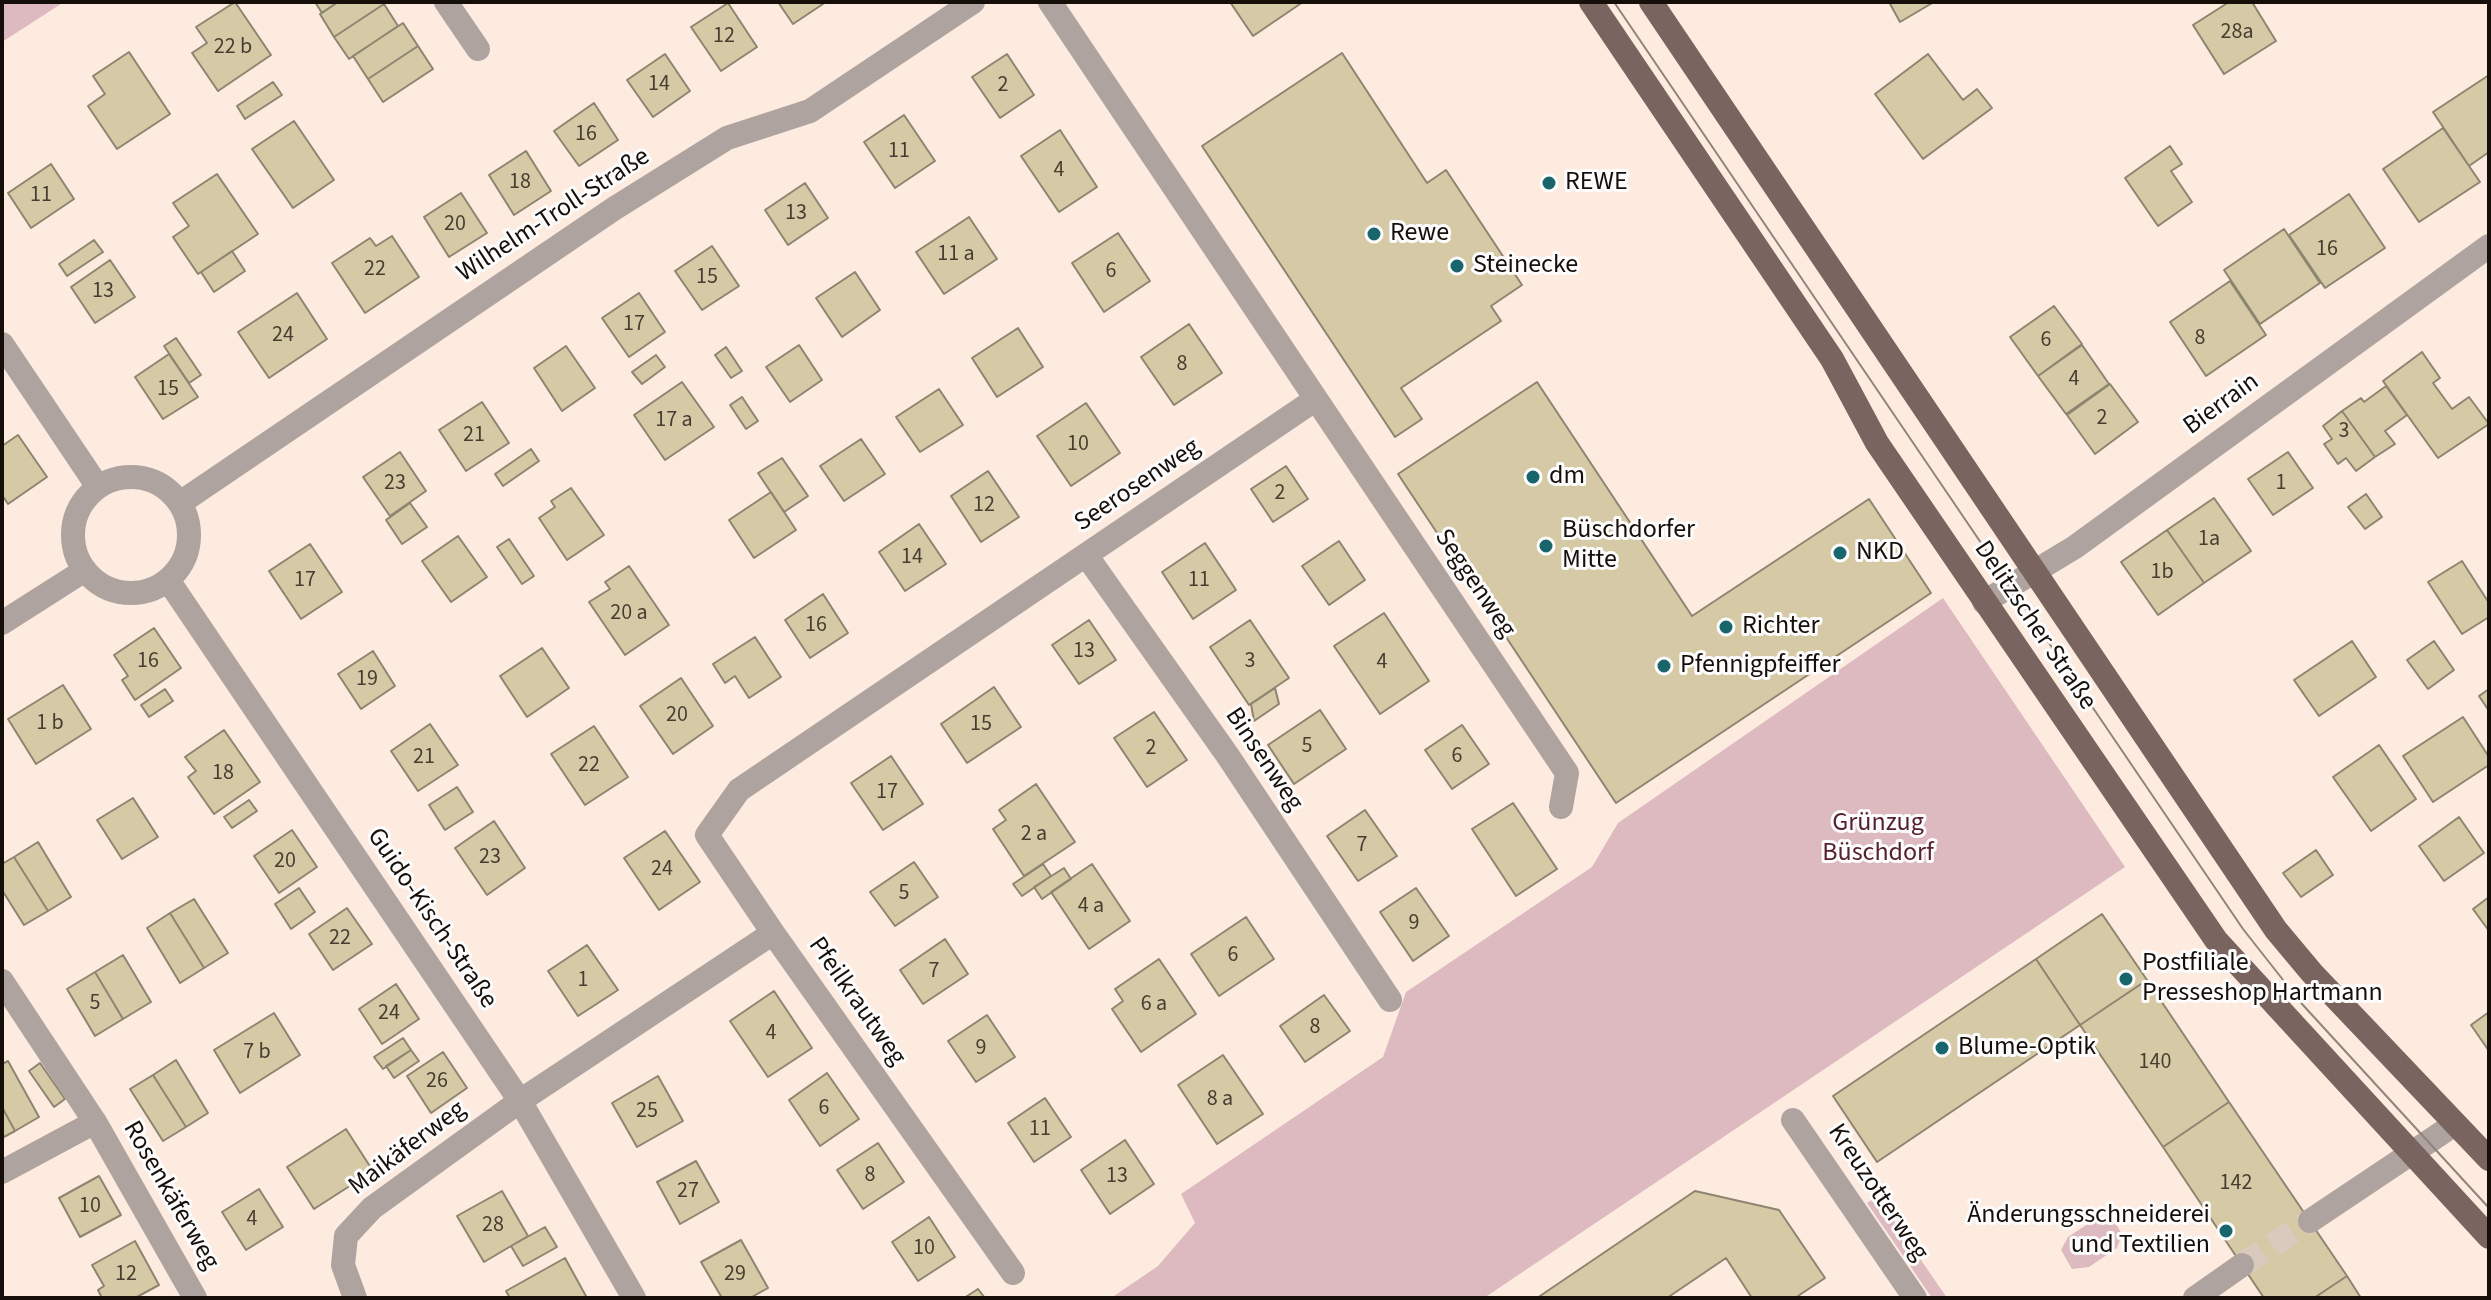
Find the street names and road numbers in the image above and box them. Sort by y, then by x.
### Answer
street label: Wilhelm-Troll-Straße [452,142,656,290]
street label: Bierrain [2178,367,2266,443]
street label: Seerosenweg [1069,433,1207,539]
street label: Seggenweg [1426,524,1522,644]
street label: Delitzscher Straße [1966,536,2102,716]
street label: Binsenweg [1217,702,1309,818]
street label: Guido-Kisch-Straße [359,823,503,1015]
street label: Pfeilkrautweg [800,932,912,1072]
street label: Maikäferweg [343,1095,473,1203]
street label: Rosenkäferweg [115,1116,225,1276]
street label: Kreuzotterweg [1820,1118,1934,1268]

